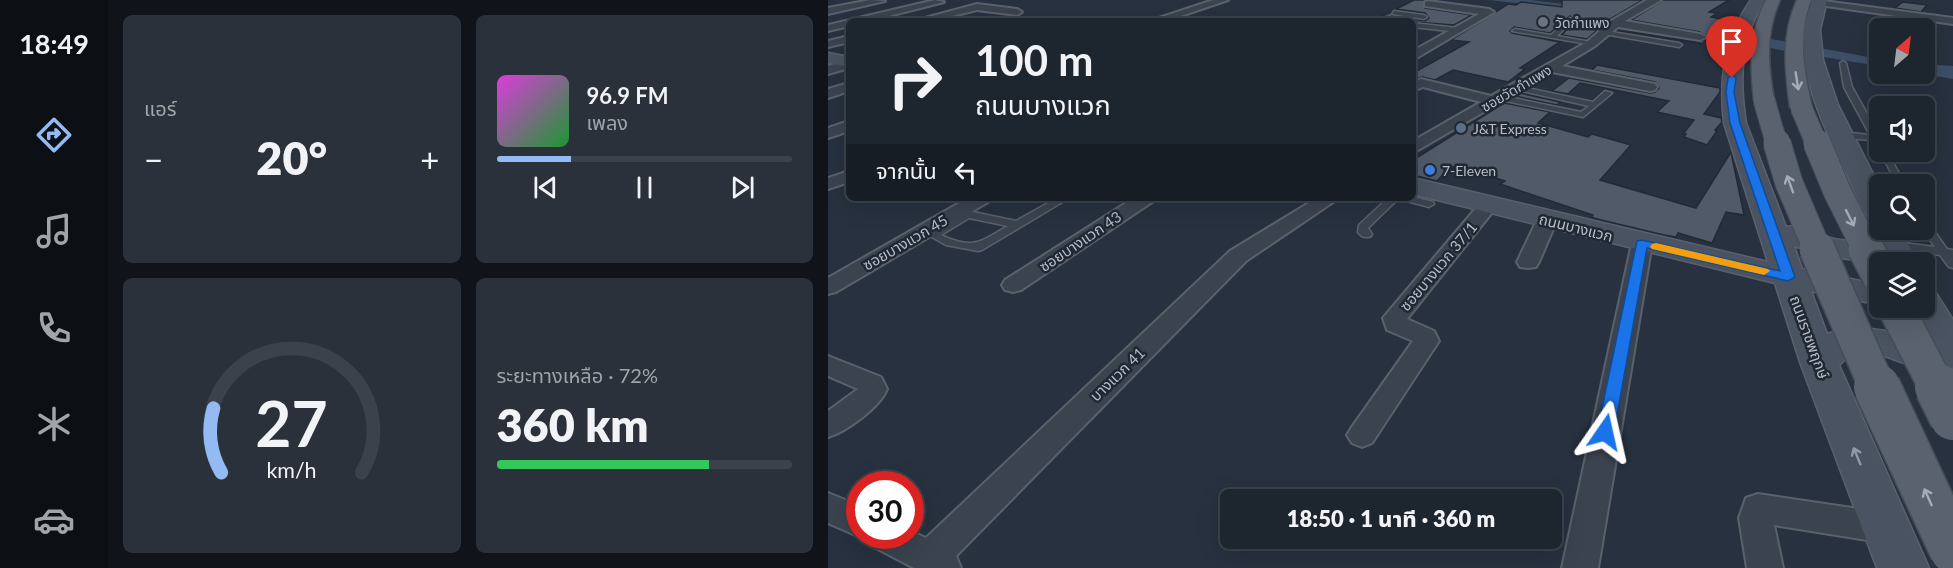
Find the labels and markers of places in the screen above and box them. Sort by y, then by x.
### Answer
place label: วัดกำแพง [1555,14,1610,31]
marker: วัดกำแพง [1536,15,1550,29]
pin [1706,16,1757,78]
place label: J&T Express [1473,120,1547,137]
marker: J&T Express [1454,121,1468,135]
place label: 7-Eleven [1442,162,1496,179]
marker: 7-Eleven [1423,163,1437,177]

